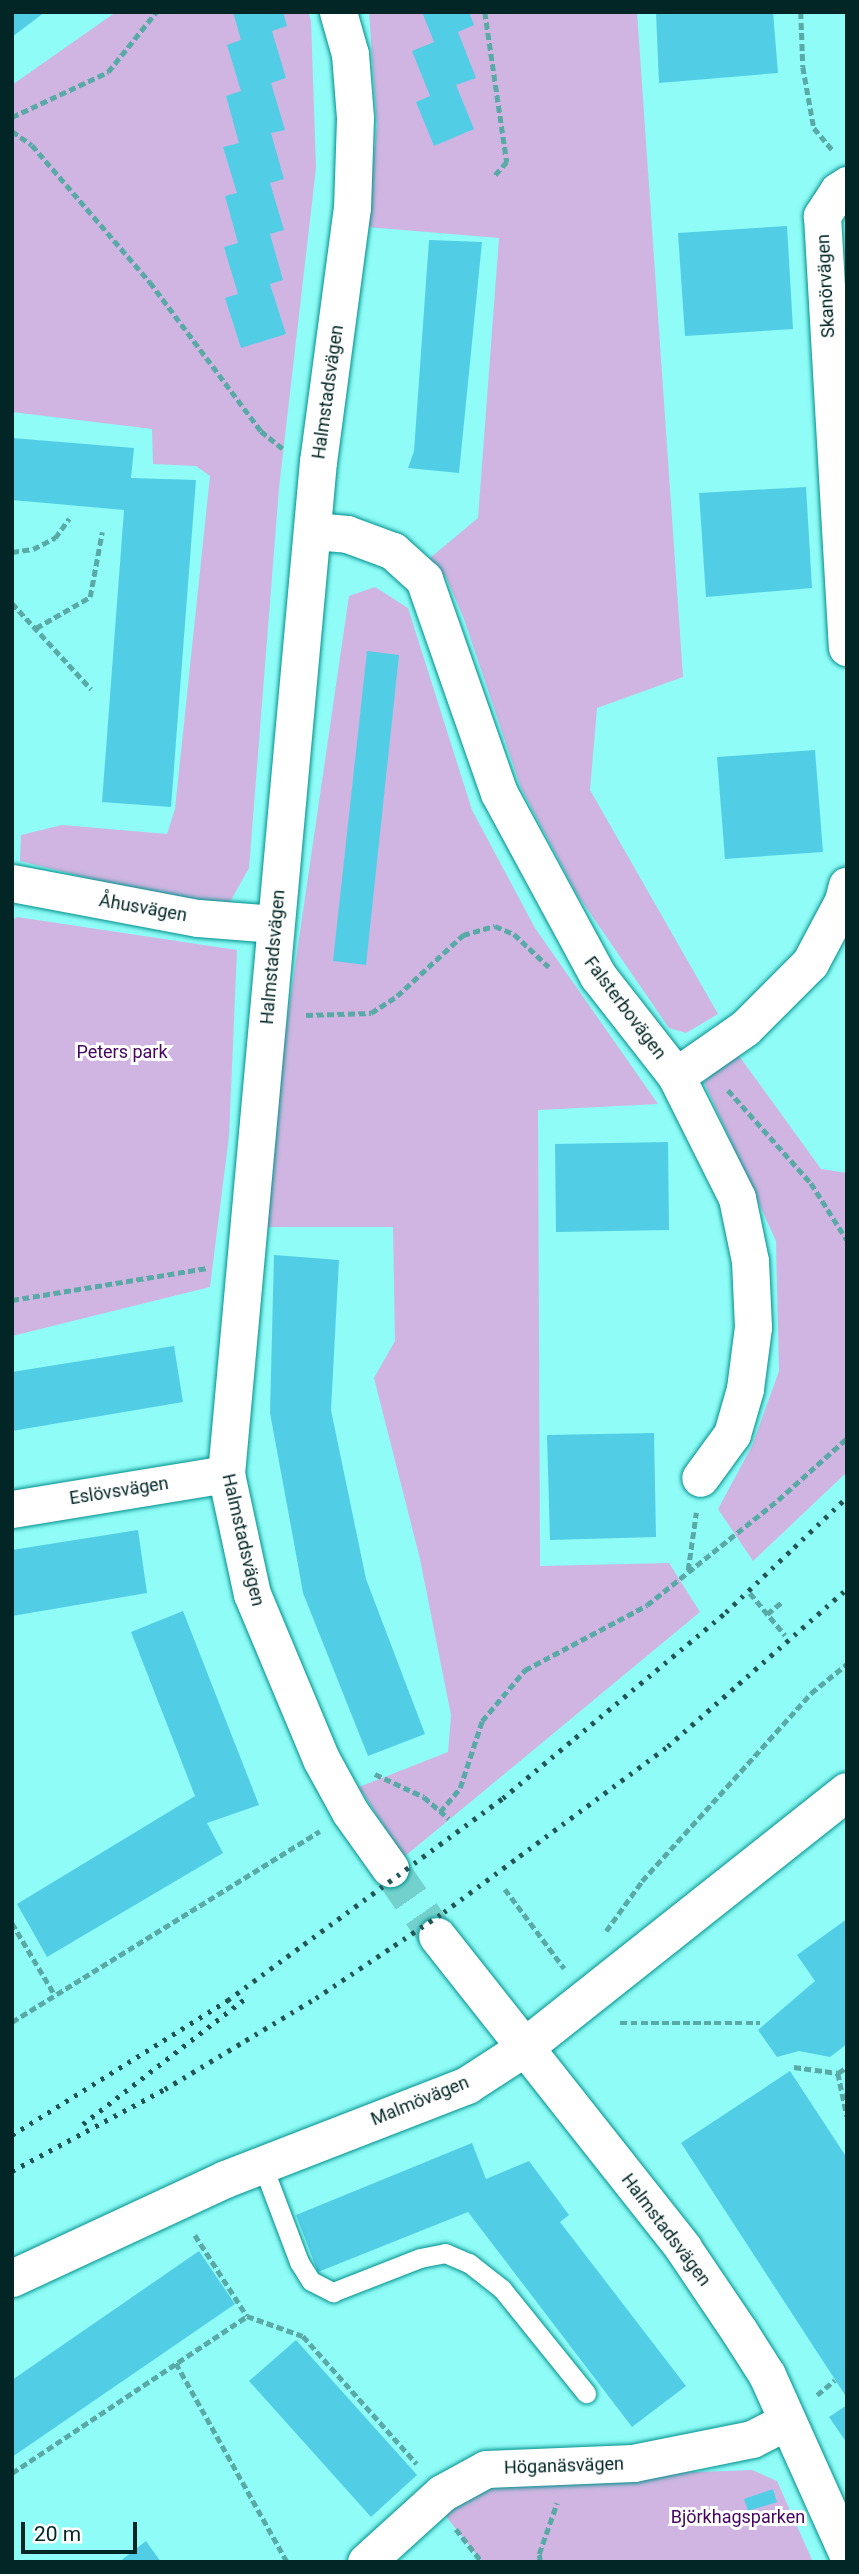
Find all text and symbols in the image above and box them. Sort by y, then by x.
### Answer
street label: Skanörvägen [812,233,840,339]
street label: Halmstadsvägen [308,324,348,460]
street label: Halmstadsvägen [256,889,290,1025]
street label: Åhusvägen [97,890,189,926]
street label: Falsterbovägen [579,952,671,1064]
park label: Peters park [76,1041,168,1063]
street label: Halmstadsvägen [217,1472,269,1608]
street label: Eslövsvägen [68,1473,170,1509]
street label: Malmövägen [368,2072,472,2130]
street label: Halmstadsvägen [617,2170,715,2290]
street label: Höganäsvägen [504,2453,624,2479]
park label: Björkhagsparken [671,2506,805,2528]
scale bar [24,2508,140,2552]
text: 20 m [34,2522,81,2546]

